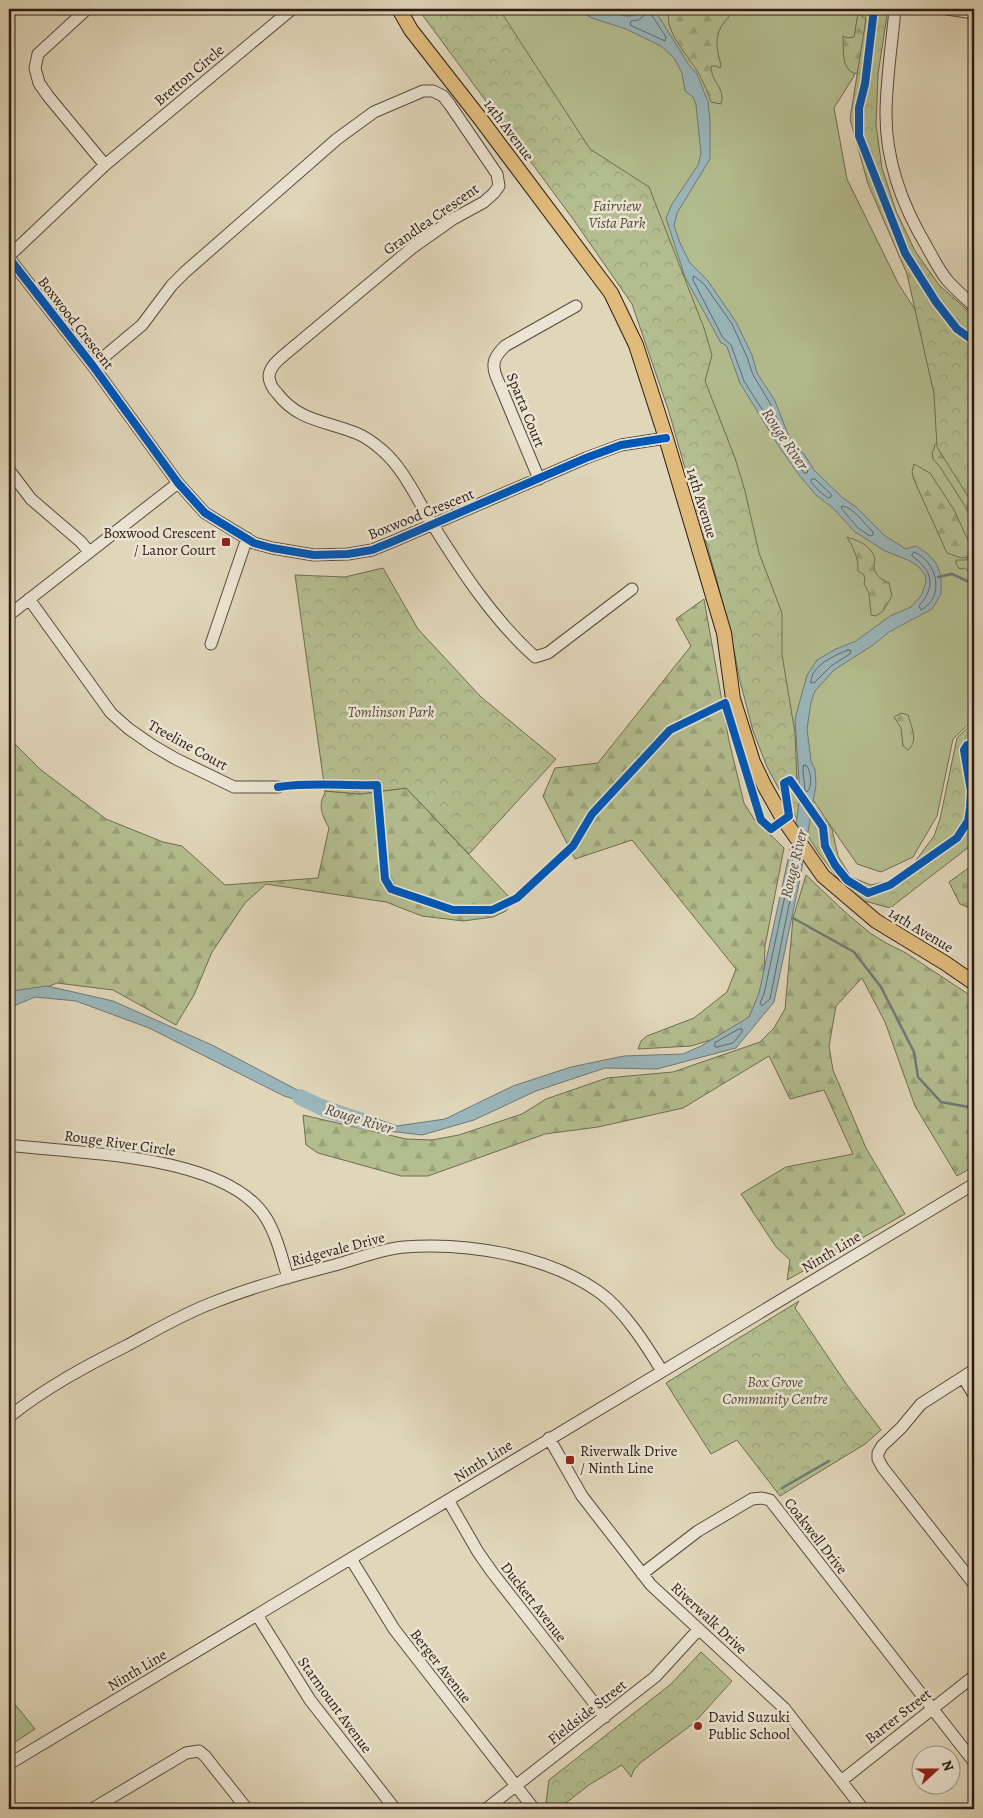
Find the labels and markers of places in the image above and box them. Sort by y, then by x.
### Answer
place label: Boxwood Crescent / Lanor Court [103,523,216,560]
marker: Boxwood Crescent / Lanor Court [220,536,232,548]
place label: Riverwalk Drive / Ninth Line [580,1441,678,1478]
marker: Riverwalk Drive / Ninth Line [564,1454,576,1466]
place label: David Suzuki Public School [708,1707,790,1744]
marker: David Suzuki Public School [692,1720,704,1732]

